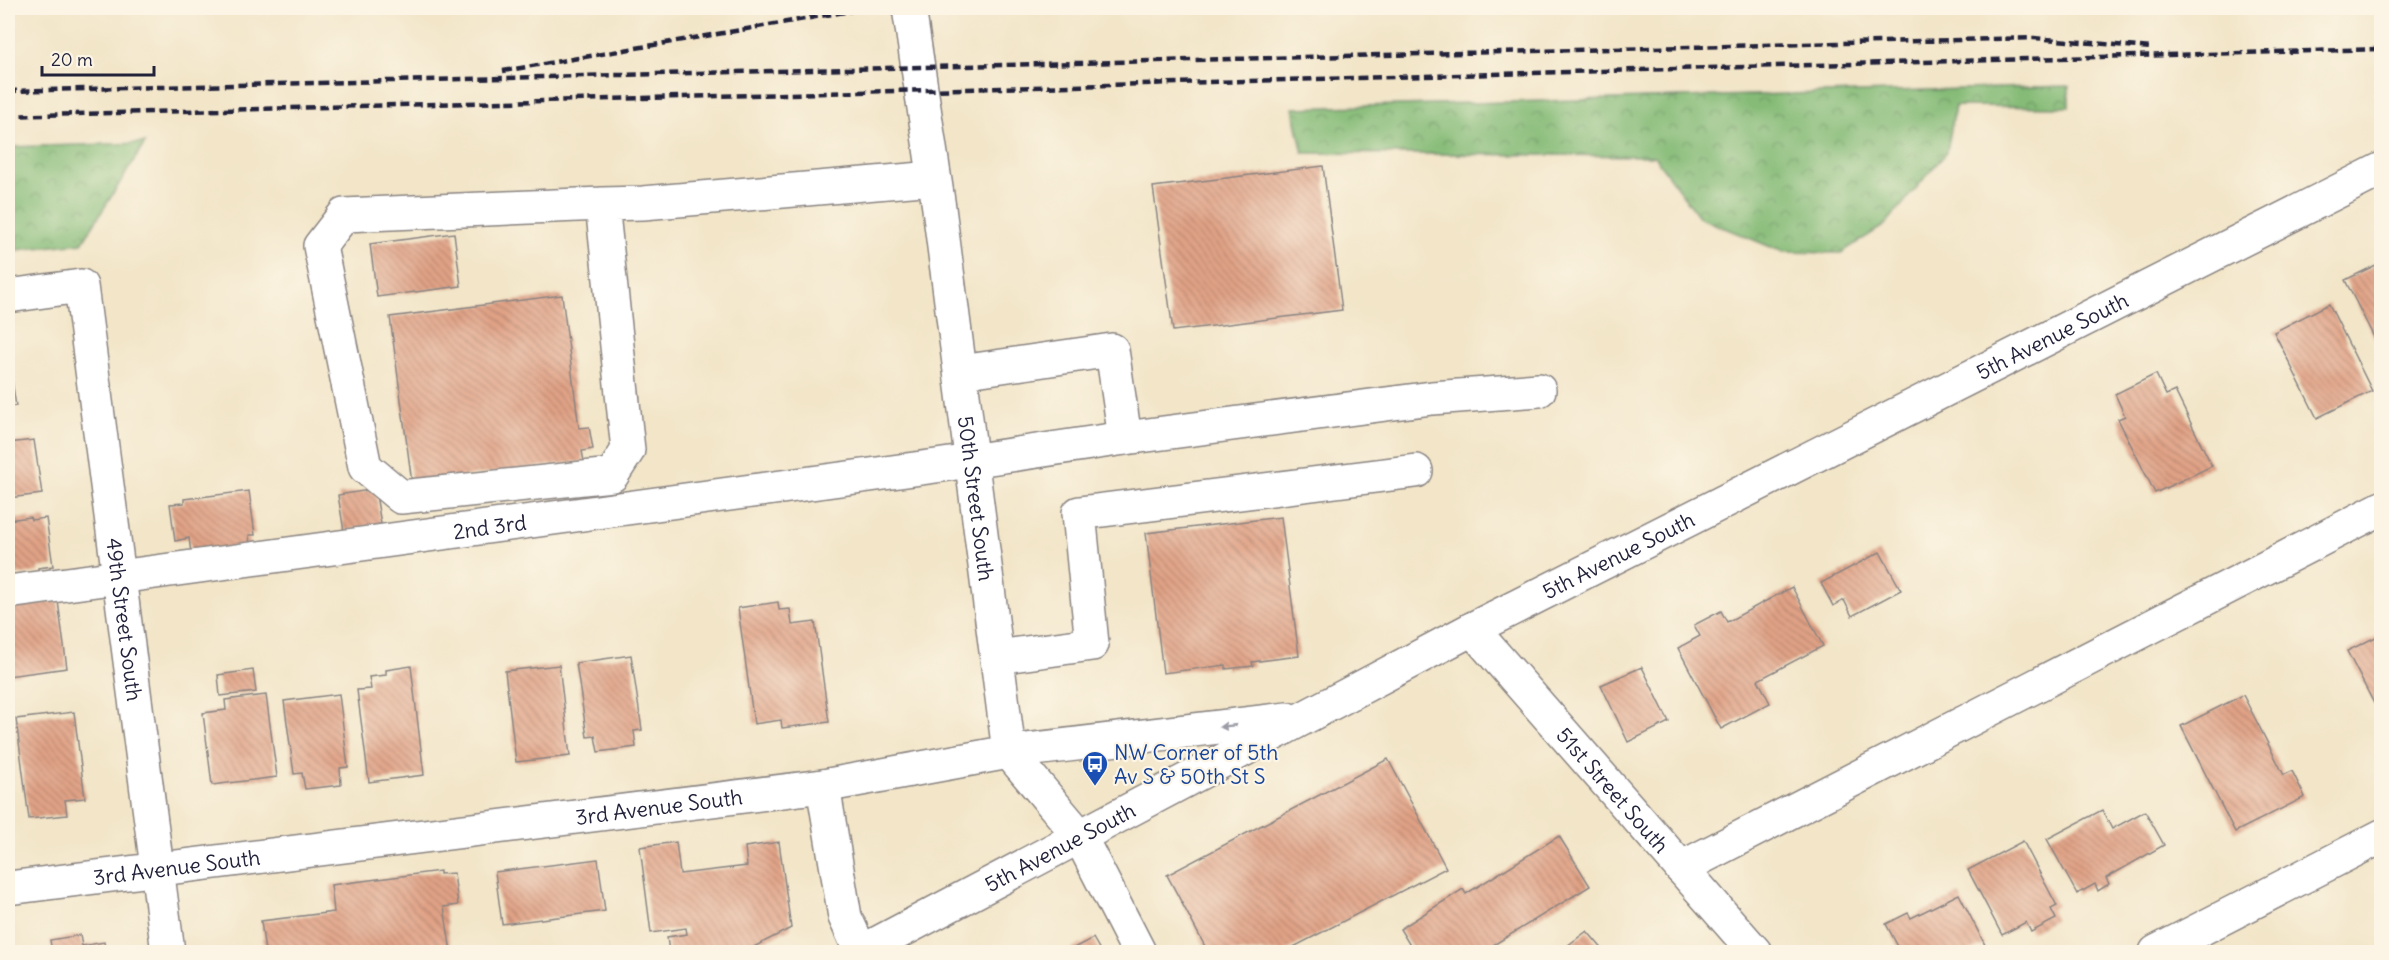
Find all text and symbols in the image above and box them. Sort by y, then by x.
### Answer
scale bar [42,39,154,77]
text: 20 m [51,48,93,71]
street label: 5th Avenue South [1972,286,2132,385]
street label: 50th Street South [952,414,1000,582]
street label: 5th Avenue South [1538,505,1699,605]
street label: 2nd 3rd [451,508,528,545]
street label: 49th Street South [101,536,149,703]
one-way arrow [1218,721,1237,731]
street label: 51st Street South [1551,722,1675,858]
place label: NW Corner of 5th Av S & 50th St S [1114,739,1278,790]
bus stop icon: NW Corner of 5th Av S & 50th St S [1080,749,1110,787]
street label: 3rd Avenue South [574,783,744,830]
street label: 5th Avenue South [980,796,1140,898]
street label: 3rd Avenue South [92,843,262,891]

